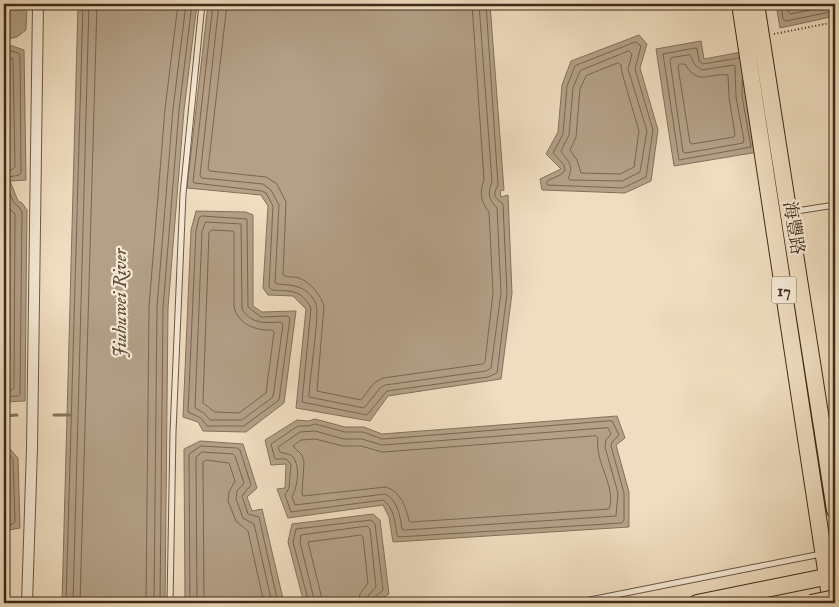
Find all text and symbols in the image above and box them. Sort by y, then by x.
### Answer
street label: 海豐路 [777,200,808,257]
water label: Jiuhuwei River [109,247,133,358]
road number: 17 [772,276,796,304]

